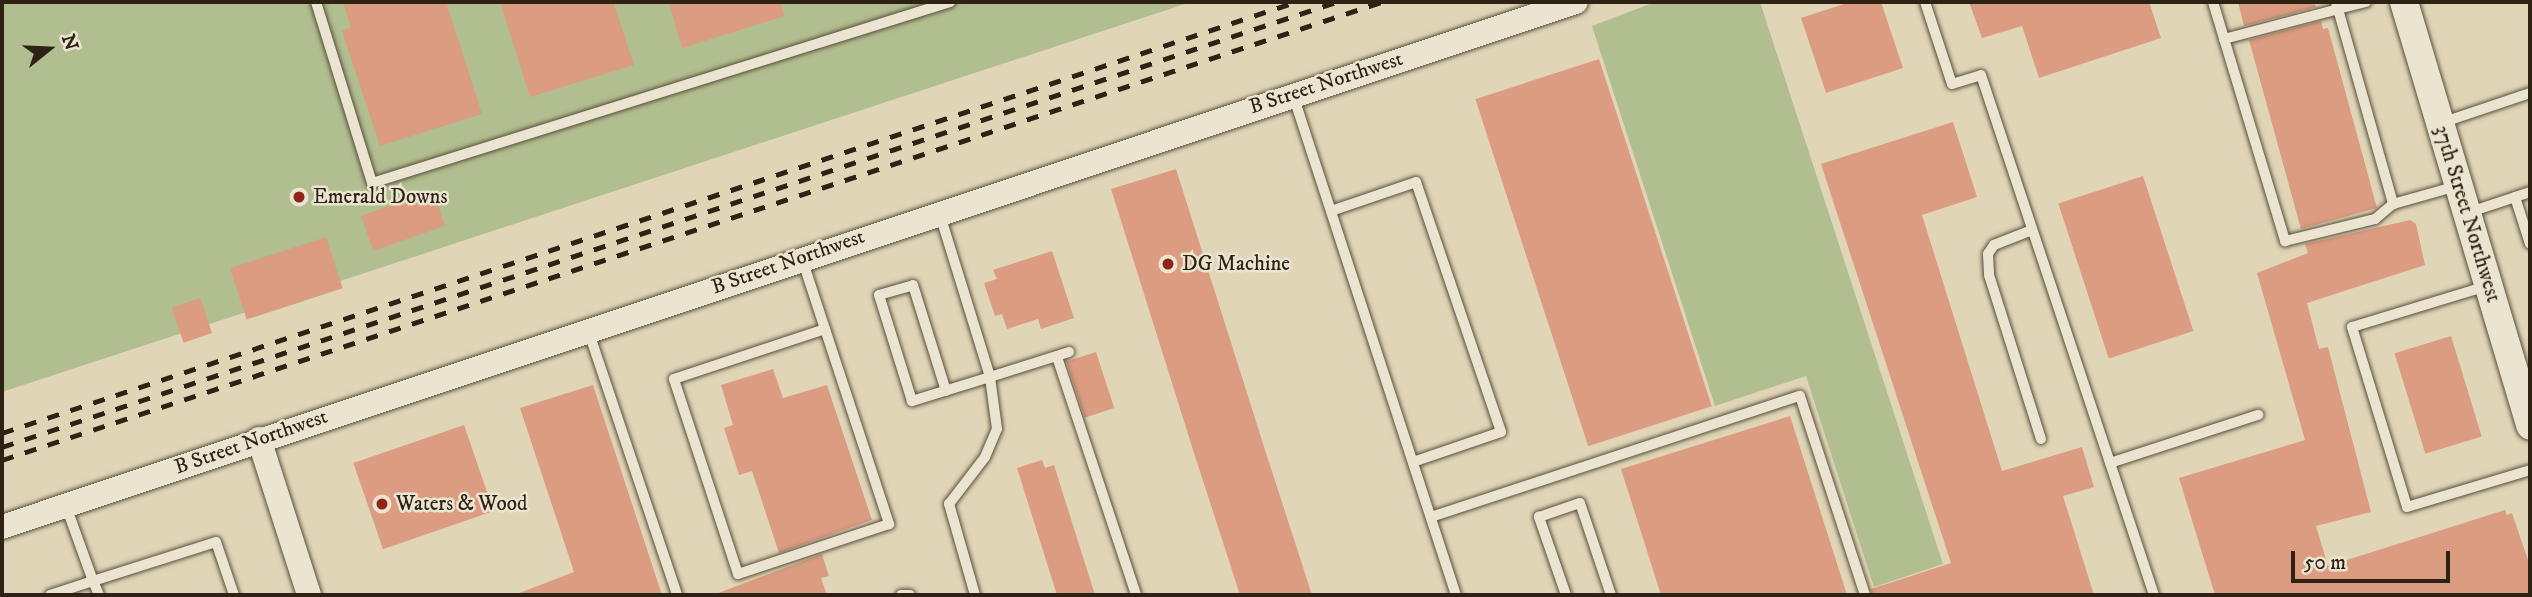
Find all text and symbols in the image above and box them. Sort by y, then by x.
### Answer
north arrow [14,14,84,84]
text: N [56,31,83,53]
street label: B Street Northwest [1246,46,1406,120]
street label: 37th Street Northwest [2428,123,2506,305]
place label: Emerald Downs [313,184,448,210]
marker: Emerald Downs [291,189,307,205]
street label: B Street Northwest [708,224,868,300]
place label: DG Machine [1182,251,1290,277]
marker: DG Machine [1160,256,1176,272]
street label: B Street Northwest [171,404,331,480]
place label: Waters & Wood [396,491,527,517]
marker: Waters & Wood [374,496,390,512]
scale bar [2294,538,2453,582]
text: 50 m [2304,550,2346,576]

